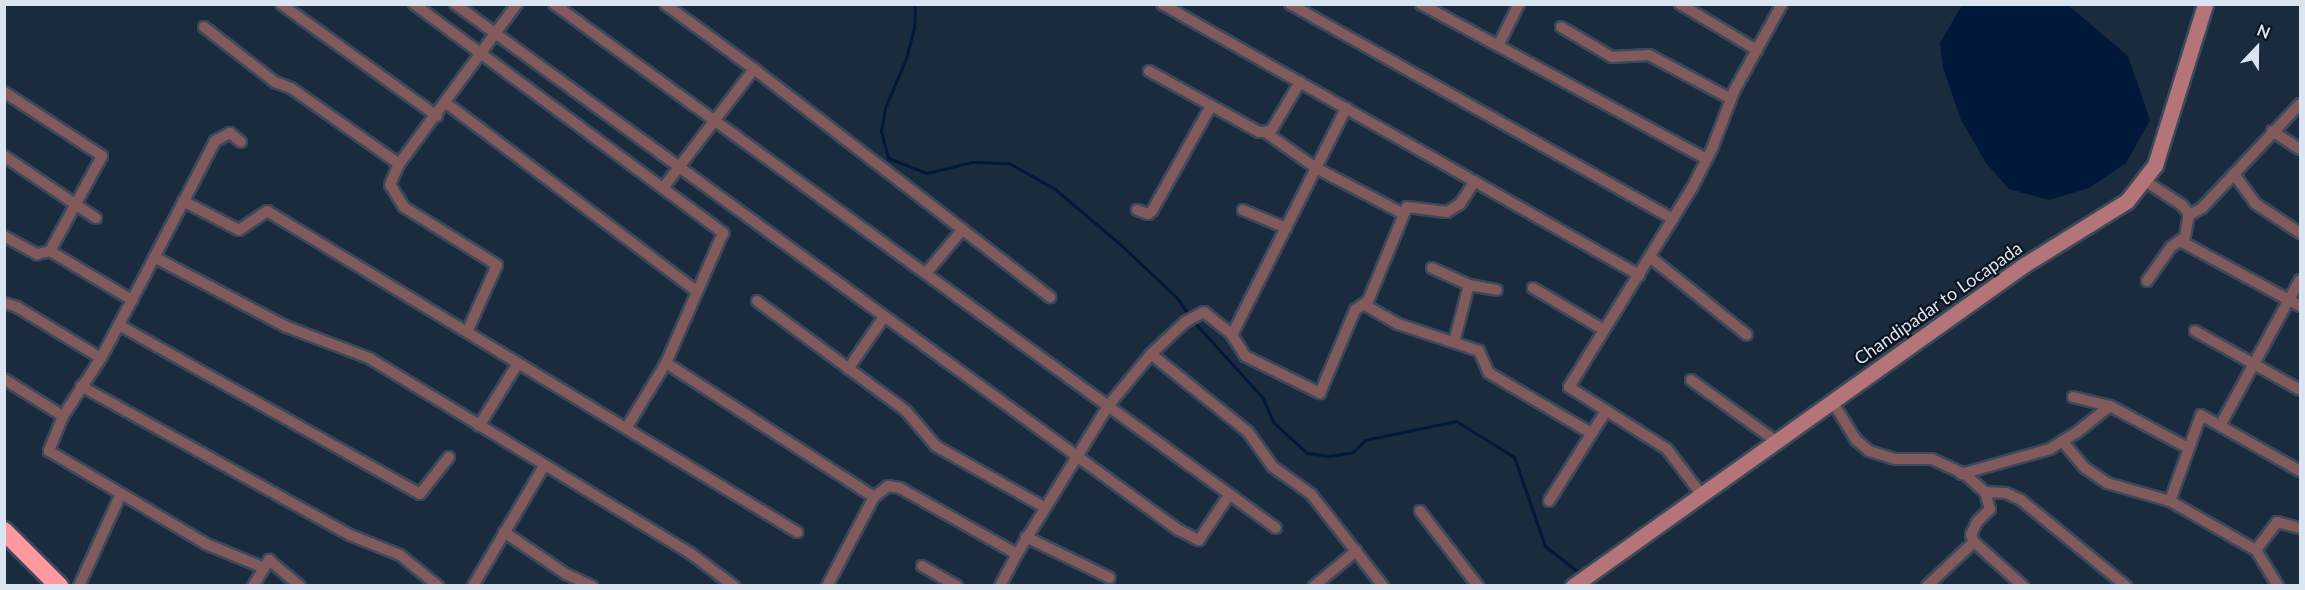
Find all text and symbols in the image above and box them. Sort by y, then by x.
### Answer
north arrow [2227,18,2287,78]
text: N [2255,20,2273,42]
street label: Chandipadar to Locapada [1850,237,2026,369]

